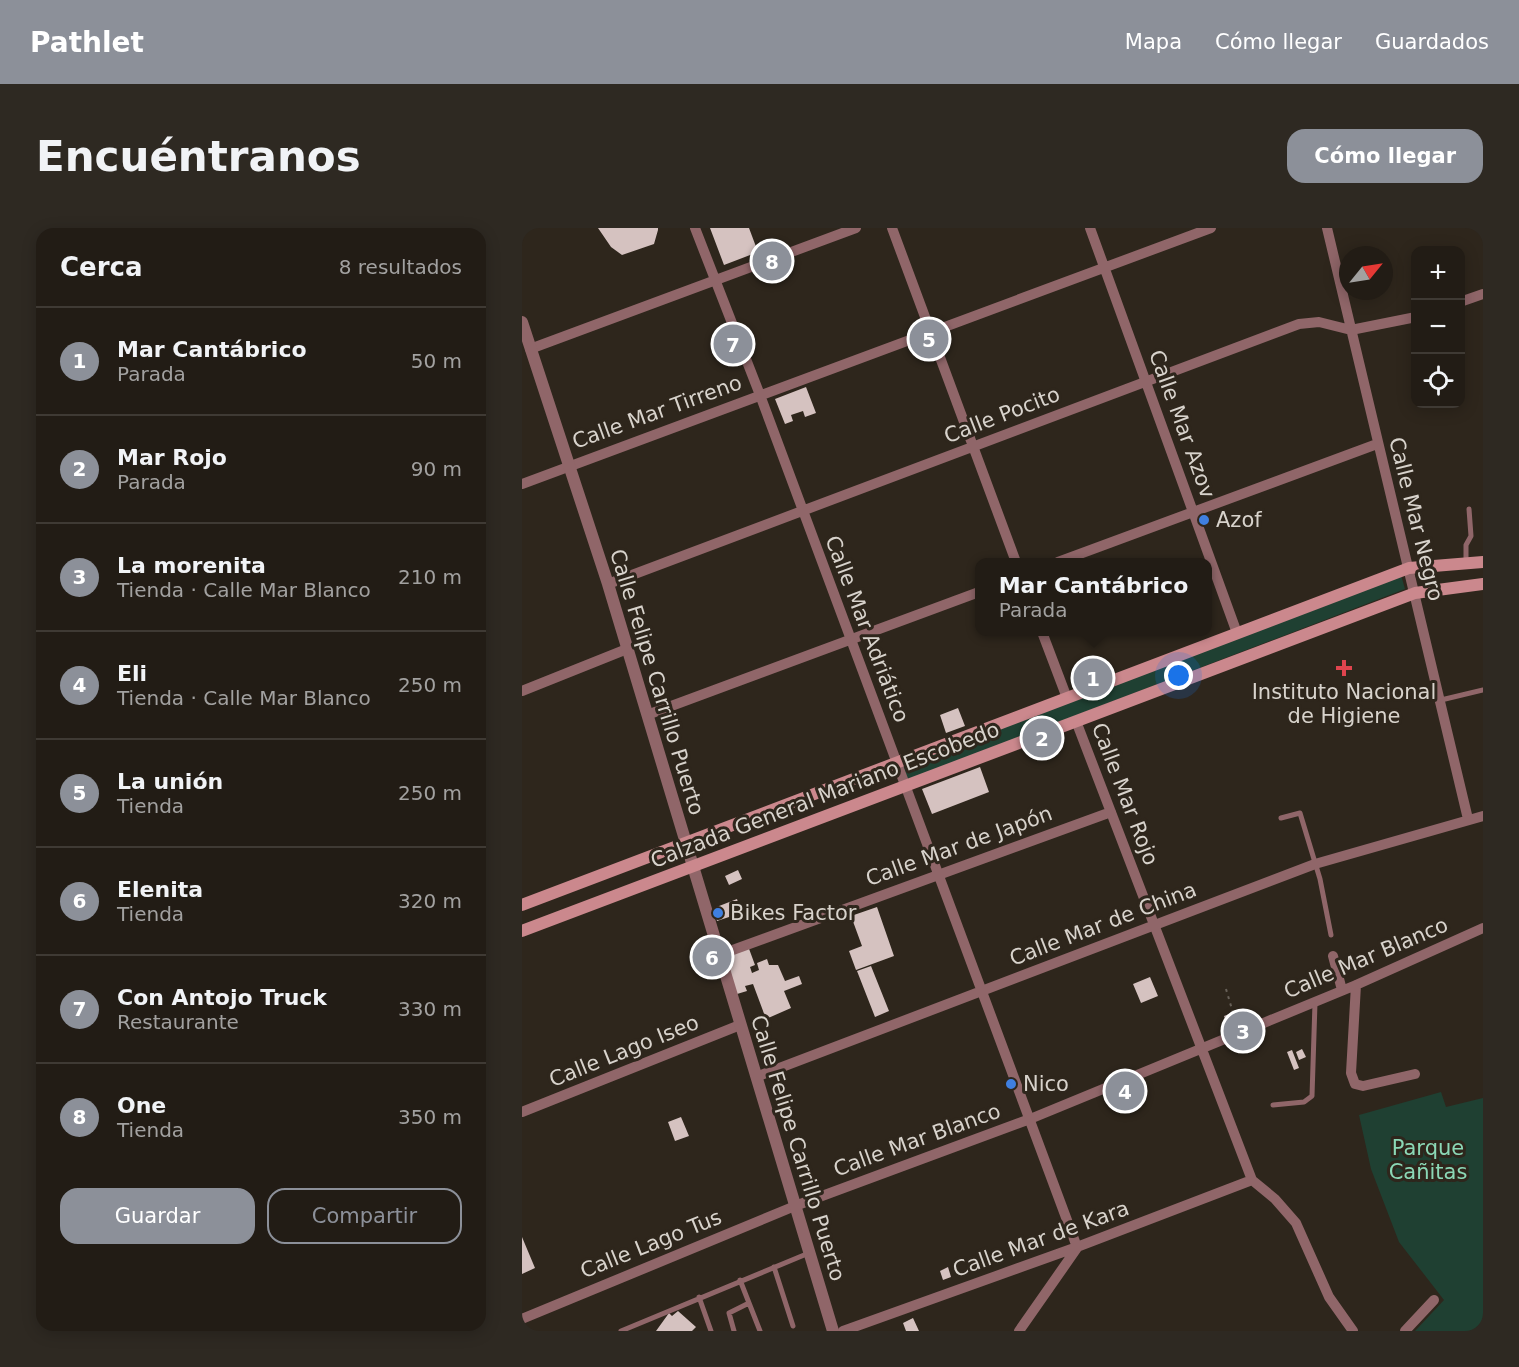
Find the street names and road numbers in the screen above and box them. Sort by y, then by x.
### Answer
street label: Calle Mar Azov [1144,347,1220,501]
street label: Calle Mar Tirreno [569,370,745,454]
street label: Calle Pocito [941,382,1063,448]
street label: Calle Mar Negro [1384,435,1448,603]
street label: Calle Mar Adriático [820,532,914,726]
street label: Calle Felipe Carrillo Puerto [605,546,709,818]
street label: Calzada General Mariano Escobedo [647,717,1003,873]
street label: Calle Mar Rojo [1087,720,1163,868]
street label: Calle Mar de Japón [863,801,1055,891]
street label: Calle Mar de China [1006,877,1200,971]
street label: Calle Mar Blanco [1280,913,1452,1003]
street label: Calle Lago Iseo [546,1010,702,1092]
street label: Calle Felipe Carrillo Puerto [746,1012,850,1284]
street label: Calle Mar Blanco [830,1099,1004,1181]
street label: Calle Mar de Kara [950,1196,1132,1282]
street label: Calle Lago Tus [577,1205,725,1283]

